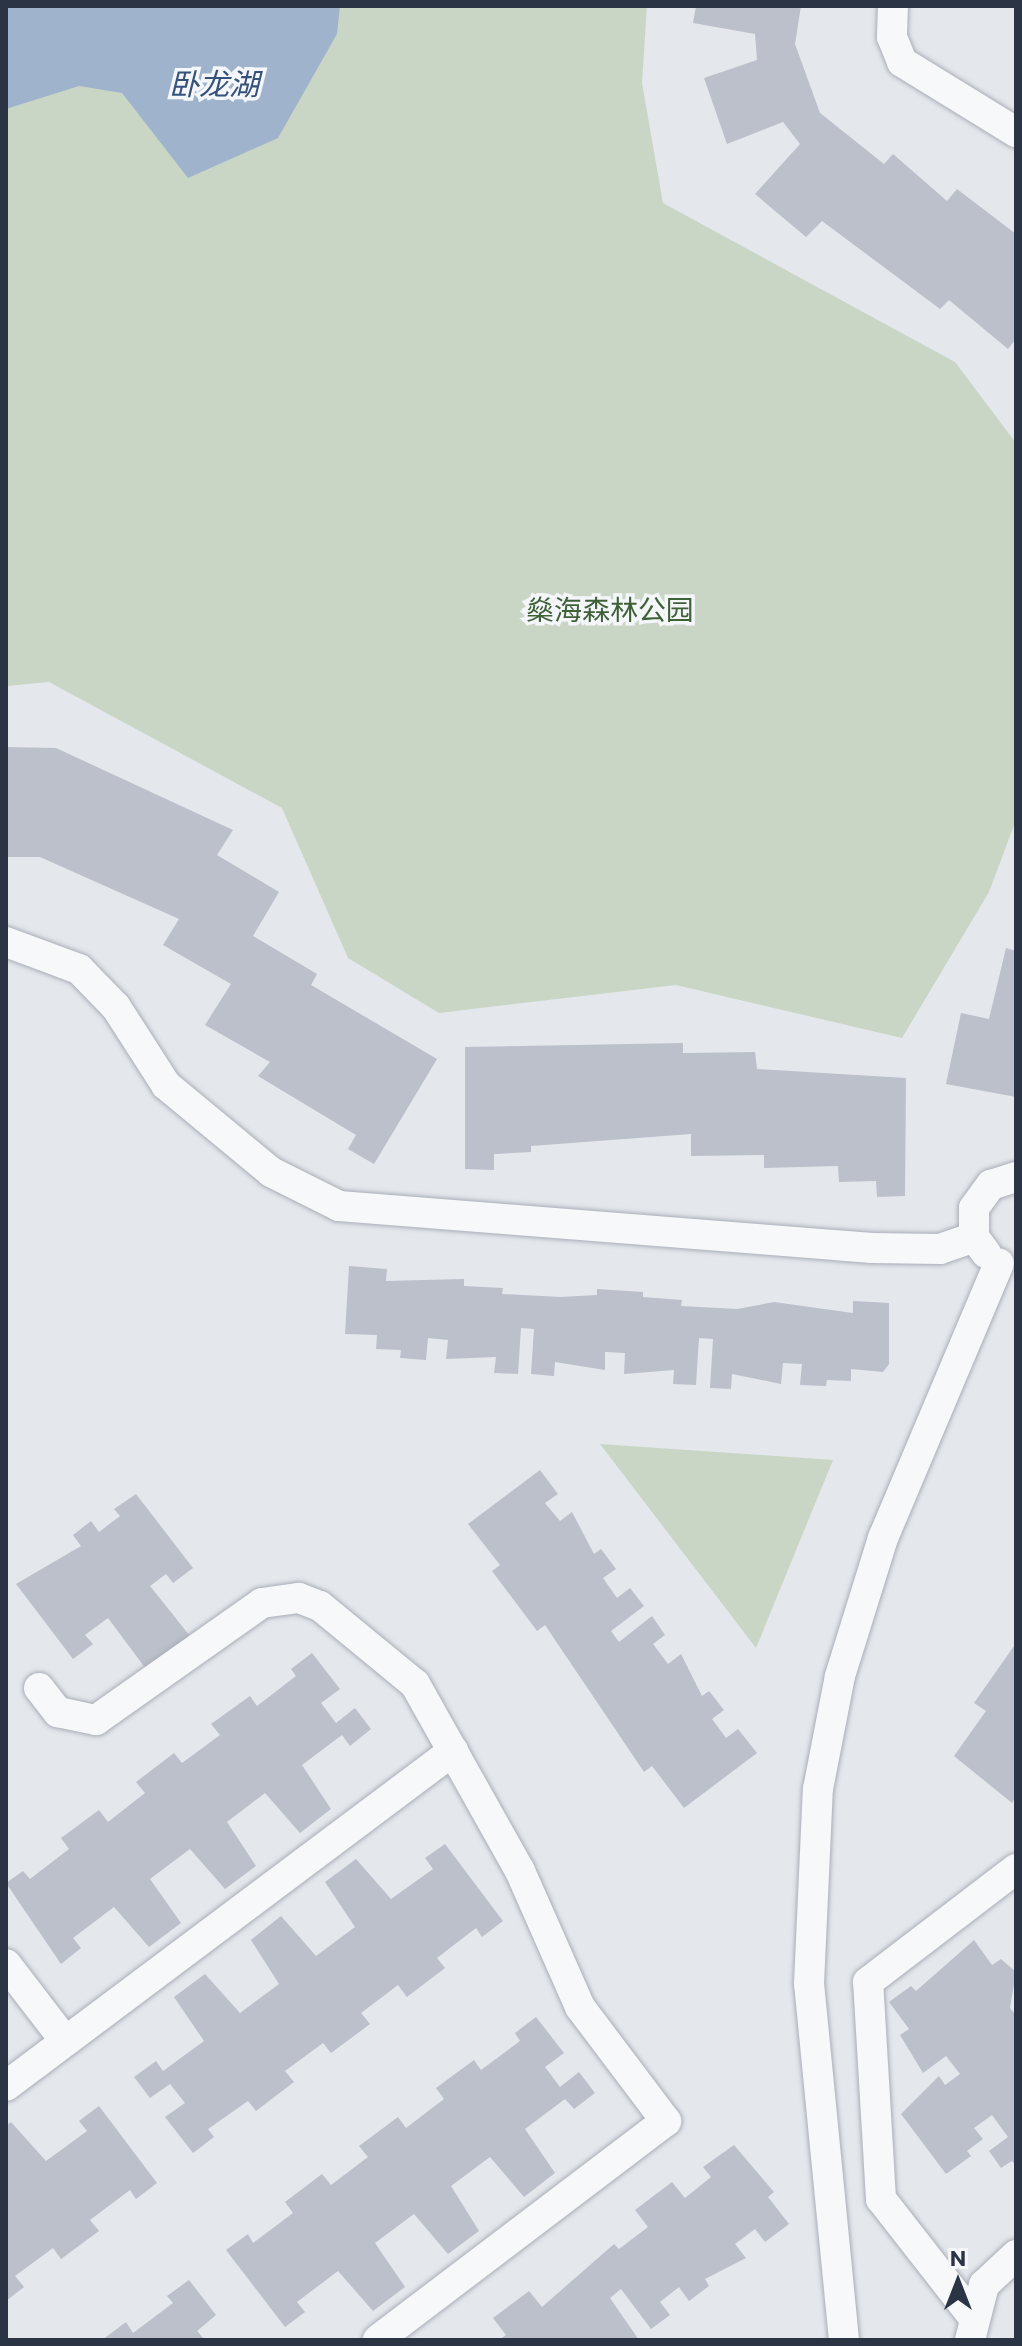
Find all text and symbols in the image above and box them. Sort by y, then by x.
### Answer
water label: 卧龙湖 [169,65,259,101]
park label: 燊海森林公园 [526,592,694,626]
north arrow [918,2242,998,2322]
text: N [950,2244,966,2271]

